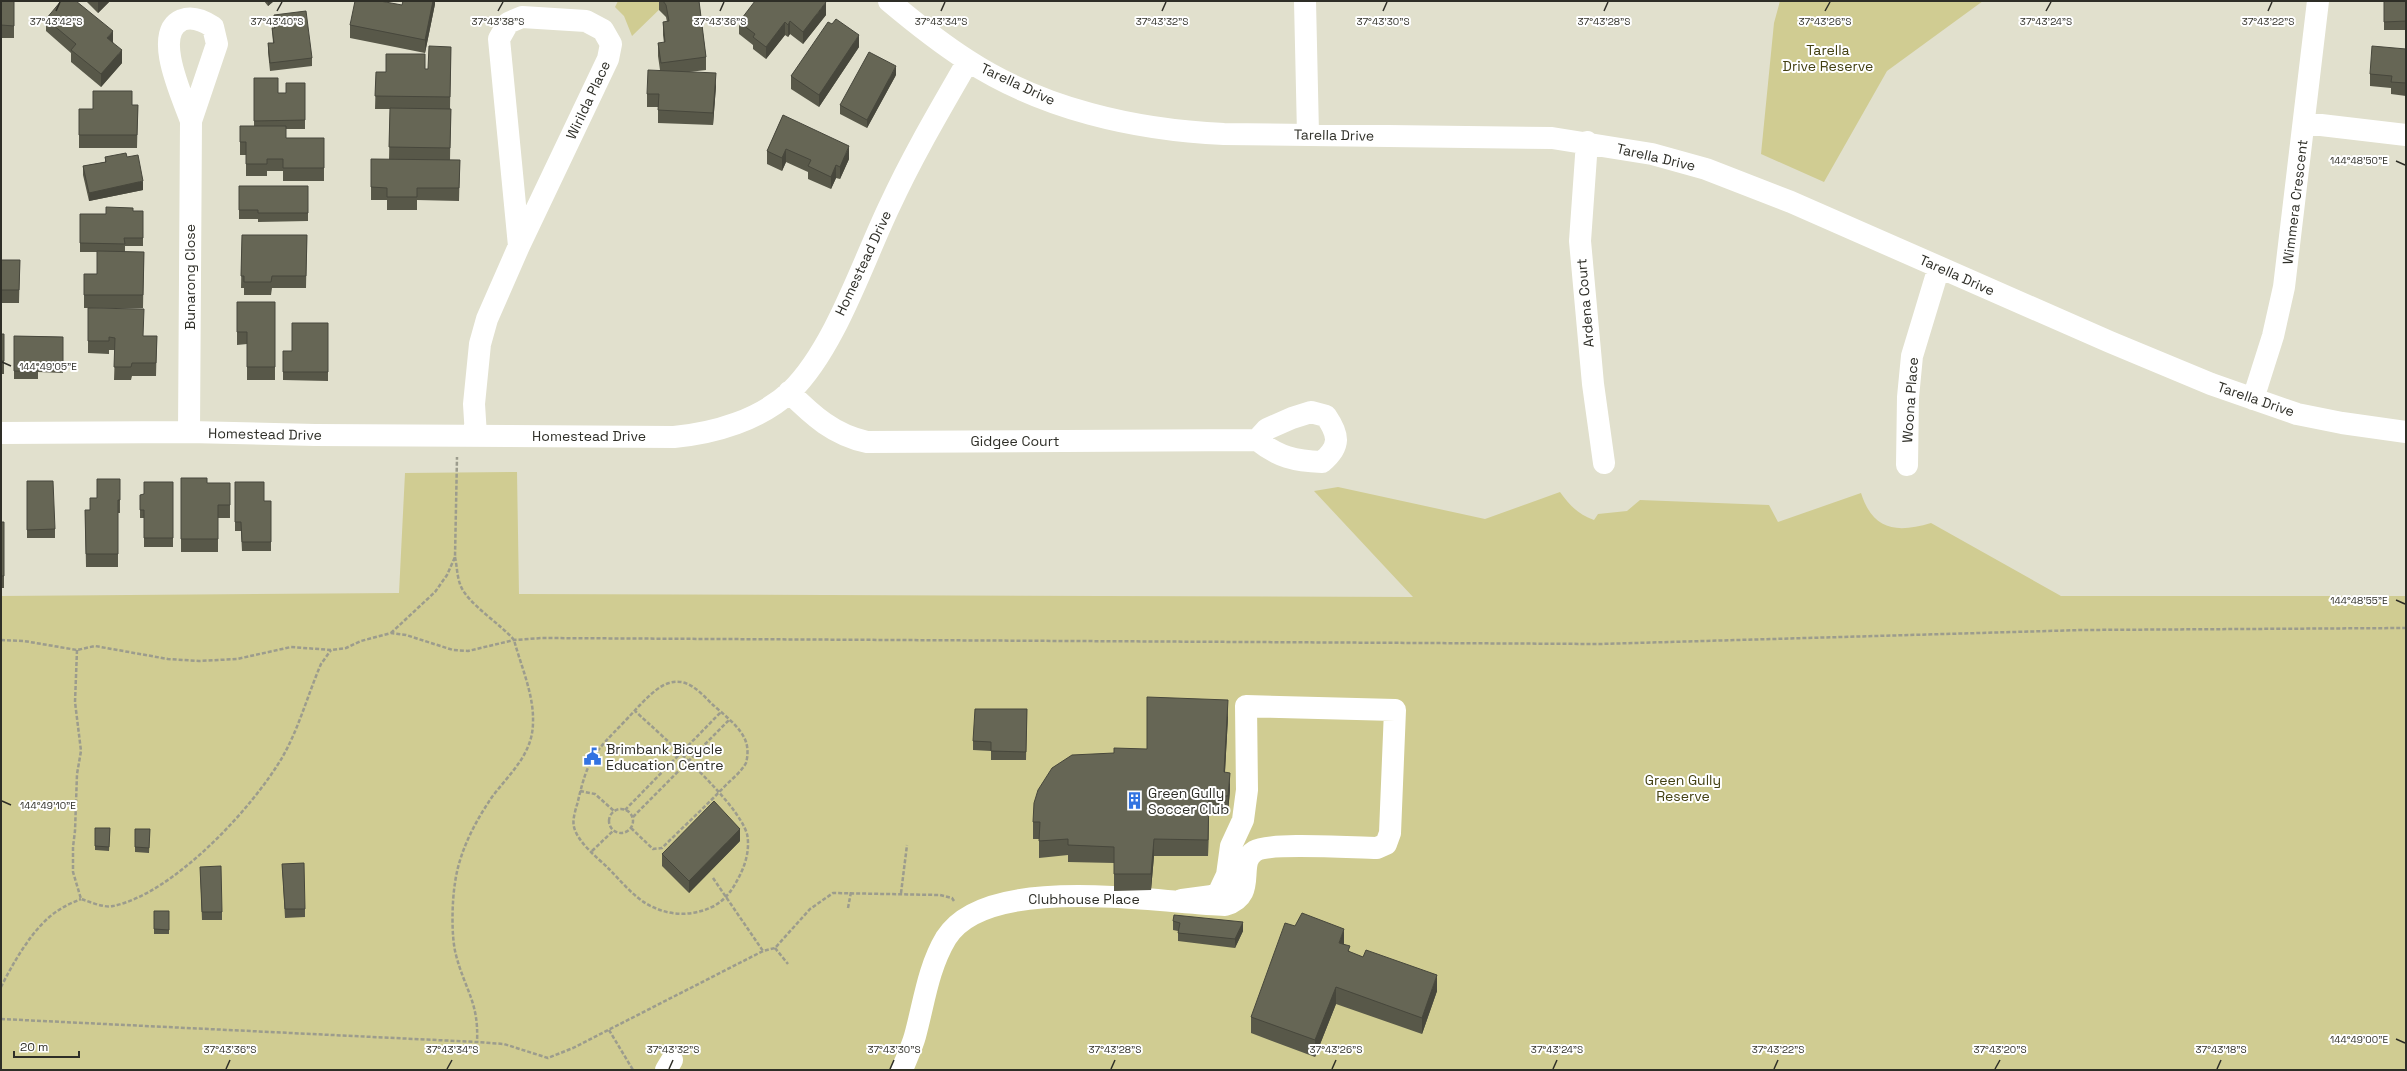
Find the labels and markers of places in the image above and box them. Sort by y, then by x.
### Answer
place label: Brimbank Bicycle Education Centre [606,740,724,774]
public building icon: Brimbank Bicycle Education Centre [583,747,603,767]
place label: Green Gully Soccer Club [1148,784,1229,818]
building icon: Green Gully Soccer Club [1125,791,1145,811]

